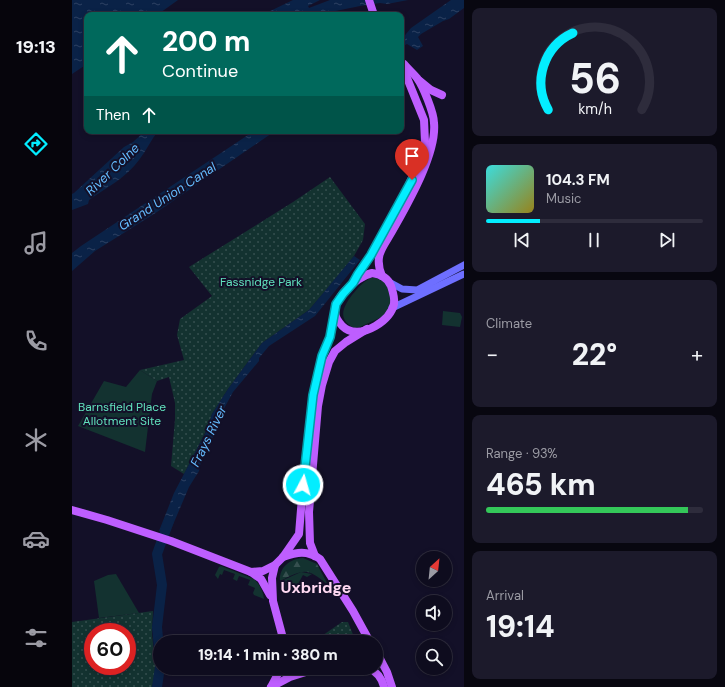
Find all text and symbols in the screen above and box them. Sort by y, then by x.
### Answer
text: 200 m [162,23,250,60]
icon: ahead [96,28,148,80]
text: 19:13 [16,35,56,59]
text: 56 [568,52,621,106]
text: Continue [162,59,238,83]
text: km/h [578,99,611,117]
icon: ahead [138,104,160,126]
text: Then [96,105,130,125]
icon: directions [22,130,50,158]
water label: River Colne [82,139,143,199]
pin [395,139,429,180]
icon: arrive [401,145,423,167]
water label: Grand Union Canal [115,158,220,234]
text: 104.3 FM [546,170,610,190]
text: Music [546,190,581,207]
icon: music [22,229,50,257]
icon: previous [511,229,533,251]
icon: pause [583,229,605,251]
icon: next [656,229,678,251]
park label: Fassnidge Park [220,274,302,290]
text: Climate [486,315,532,332]
icon: phone [22,327,50,355]
text: 22° [572,335,617,374]
text: − [486,340,498,369]
text: + [691,340,703,369]
park label: Barnsfield Place Allotment Site [78,399,166,429]
water label: Frays River [186,402,231,470]
icon: climate [22,426,50,454]
text: Range · 93% [486,445,558,462]
position arrow [282,464,324,506]
text: 465 km [486,465,596,504]
icon: car [22,525,50,553]
north arrow [416,551,452,587]
map controls [416,551,452,675]
district label: Uxbridge [281,577,351,598]
text: Arrival [486,587,524,604]
button: sound [416,595,452,631]
text: 19:14 [486,607,555,646]
speed limit sign: 60 [84,623,136,675]
icon: filters [22,624,50,652]
button: search [416,639,452,675]
text: 19:14 · 1 min · 380 m [198,645,338,665]

